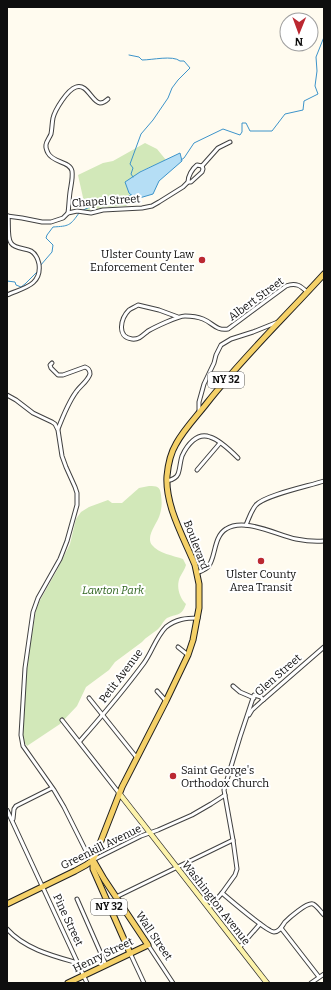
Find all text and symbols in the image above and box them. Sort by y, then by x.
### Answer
north arrow [279,12,319,52]
text: N [294,35,303,48]
street label: Chapel Street [71,192,141,210]
place label: Ulster County Law Enforcement Center [90,248,194,274]
marker: Ulster County Law Enforcement Center [197,255,207,265]
street label: Albert Street [226,275,286,323]
road number: NY 32 [208,372,244,388]
street label: Boulevard [181,518,212,572]
marker: Ulster County Area Transit [256,556,266,566]
place label: Ulster County Area Transit [226,568,296,594]
park label: Lawton Park [82,584,145,597]
street label: Petit Avenue [96,646,146,706]
street label: Glen Street [252,651,304,699]
place label: Saint George's Orthodox Church [181,764,269,790]
marker: Saint George's Orthodox Church [168,771,178,781]
street label: Greenkill Avenue [58,822,144,872]
street label: Washington Avenue [179,859,253,947]
street label: Pine Street [50,892,86,948]
road number: NY 32 [91,899,127,915]
street label: Wall Street [133,909,175,963]
street label: Henry Street [71,935,135,975]

